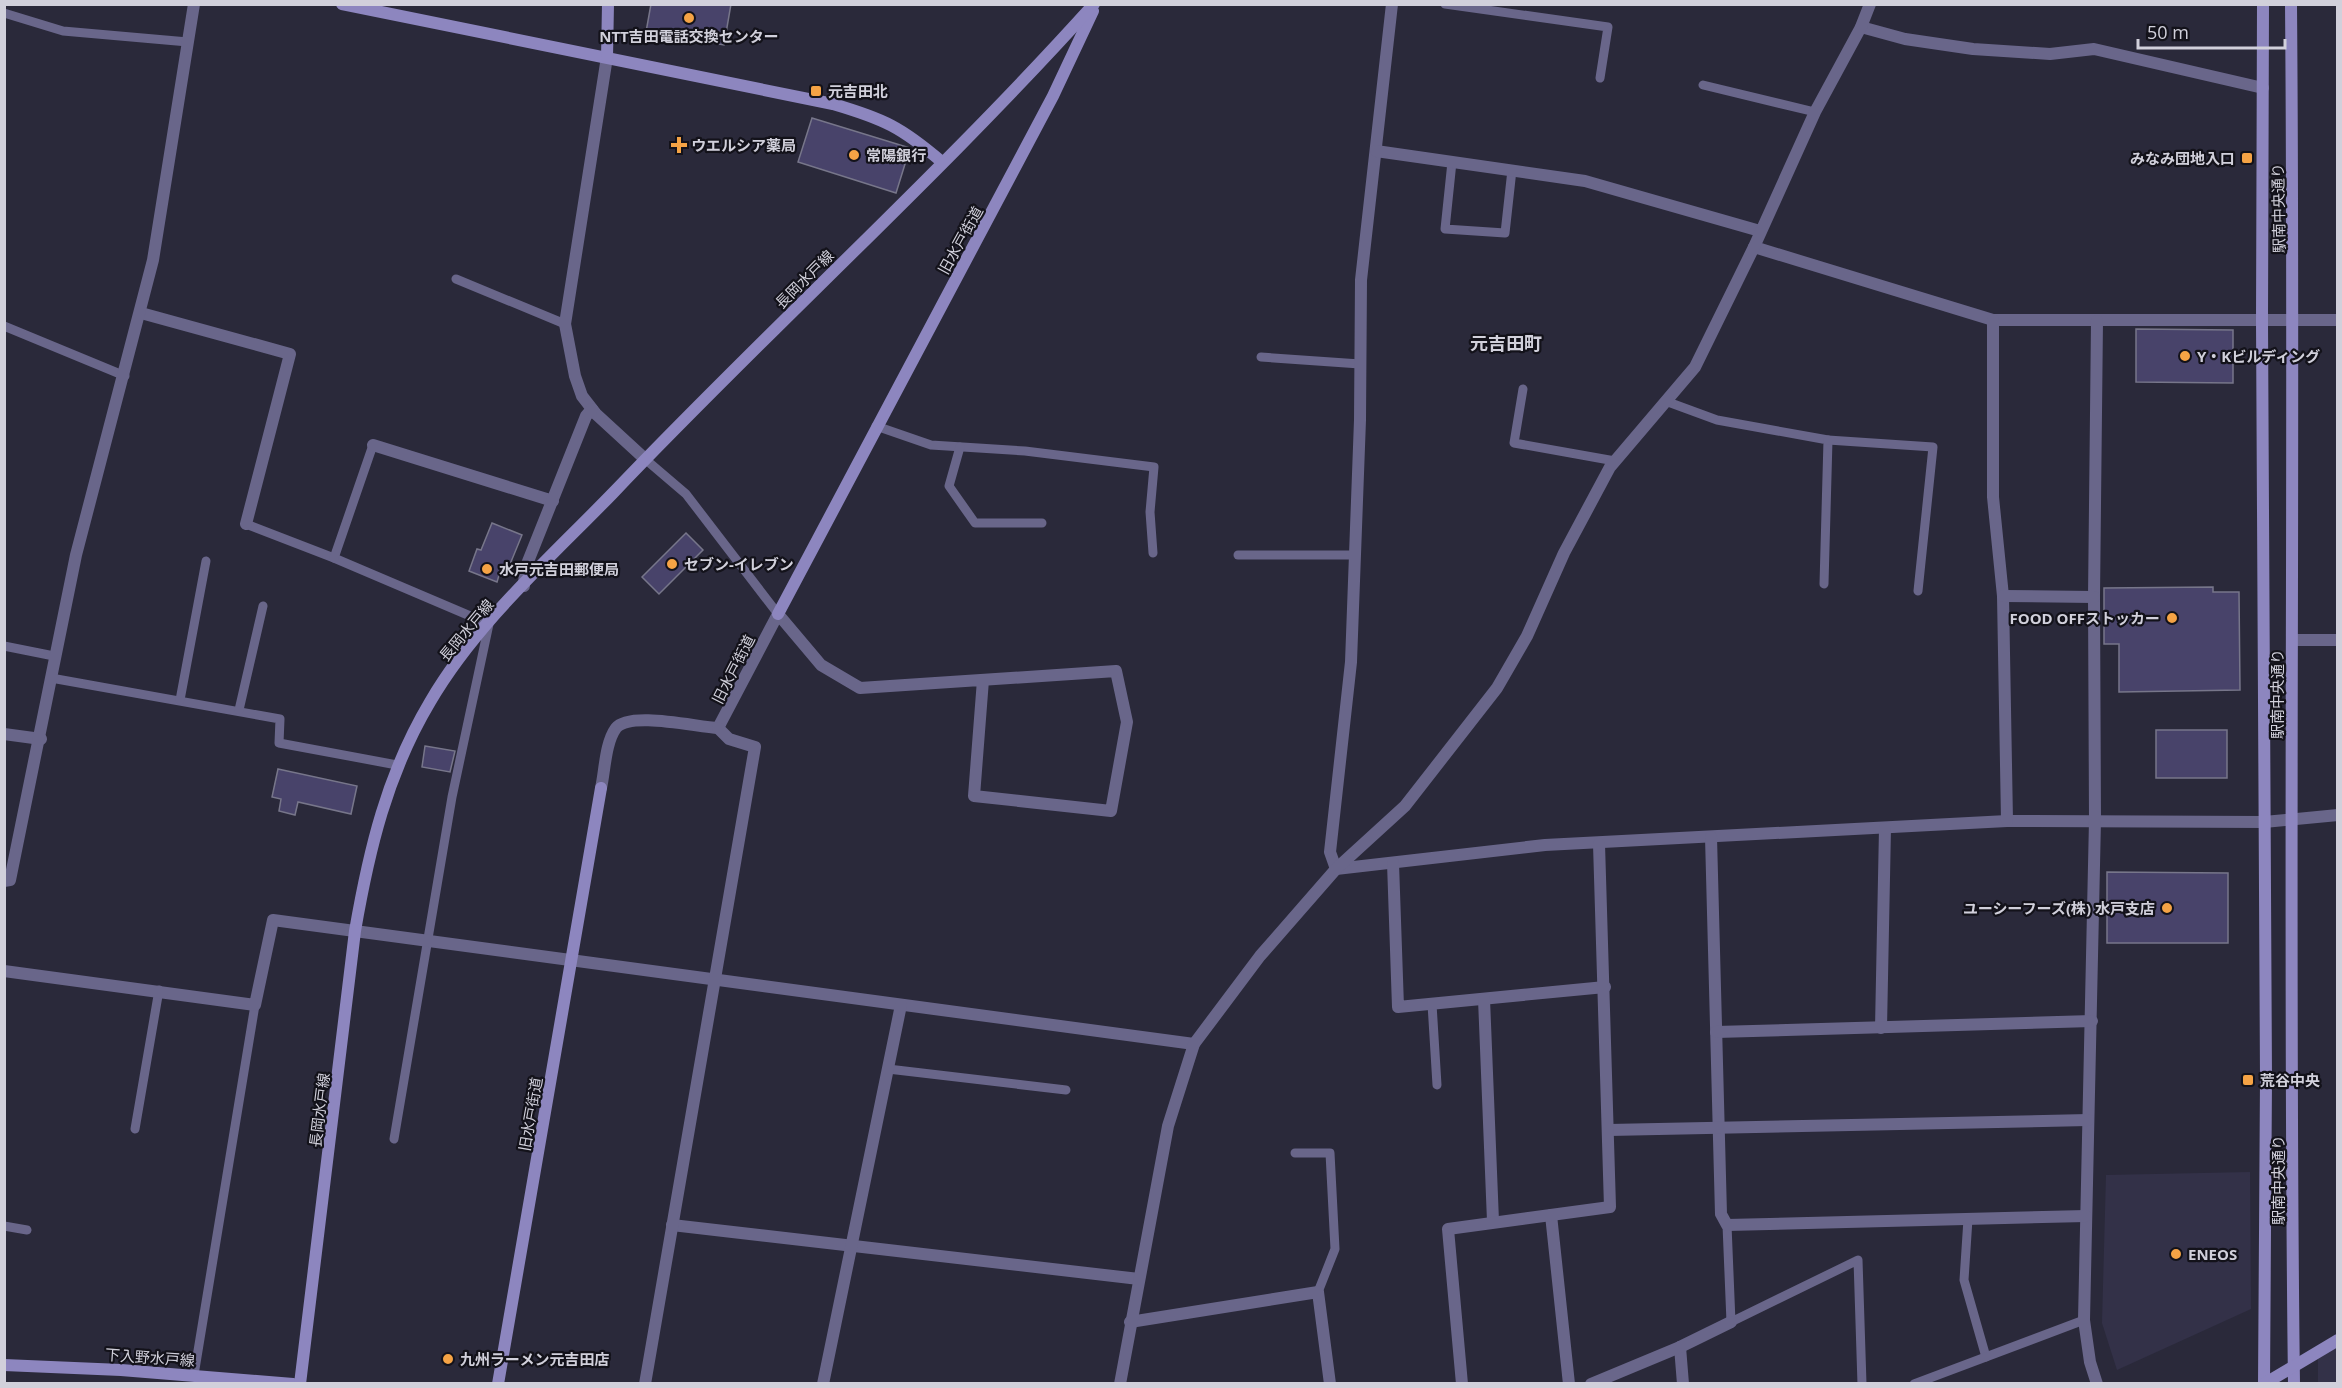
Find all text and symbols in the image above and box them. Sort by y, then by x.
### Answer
marker: NTT吉田電話交換センター [682,11,696,25]
scale bar [2138,12,2285,50]
text: 50 m [2147,20,2189,44]
place label: NTT吉田電話交換センター [599,26,779,46]
place label: 元吉田北 [828,81,888,101]
marker: 元吉田北 [809,84,823,98]
place label: ウエルシア薬局 [691,135,796,155]
marker: ウエルシア薬局 [672,138,686,152]
place label: 常陽銀行 [866,145,926,165]
marker: 常陽銀行 [847,148,861,162]
place label: みなみ団地入口 [2130,148,2235,168]
marker: みなみ団地入口 [2240,151,2254,165]
street label: 駅南中央通り [2267,163,2289,253]
street label: 旧水戸街道 [933,202,987,278]
street label: 長岡水戸線 [770,245,838,313]
district label: 元吉田町 [1470,331,1542,355]
place label: Y・Kビルディング [2197,346,2320,366]
marker: Y・Kビルディング [2178,349,2192,363]
place label: セブン-イレブン [684,554,794,574]
marker: セブン-イレブン [665,557,679,571]
place label: 水戸元吉田郵便局 [499,559,619,579]
marker: 水戸元吉田郵便局 [480,562,494,576]
street label: 長岡水戸線 [434,595,498,665]
place label: FOOD OFFストッカー [2009,608,2160,628]
marker: FOOD OFFストッカー [2165,611,2179,625]
street label: 旧水戸街道 [707,631,759,707]
street label: 駅南中央通り [2267,649,2287,739]
place label: ユーシーフーズ(株) 水戸支店 [1963,898,2155,918]
marker: ユーシーフーズ(株) 水戸支店 [2160,901,2174,915]
place label: 荒谷中央 [2260,1070,2320,1090]
street label: 長岡水戸線 [305,1072,333,1148]
marker: 荒谷中央 [2241,1073,2255,1087]
street label: 旧水戸街道 [514,1075,546,1153]
street label: 駅南中央通り [2268,1135,2288,1225]
place label: ENEOS [2188,1244,2237,1264]
marker: ENEOS [2169,1247,2183,1261]
street label: 下入野水戸線 [104,1344,196,1370]
place label: 九州ラーメン元吉田店 [460,1349,609,1369]
marker: 九州ラーメン元吉田店 [441,1352,455,1366]

